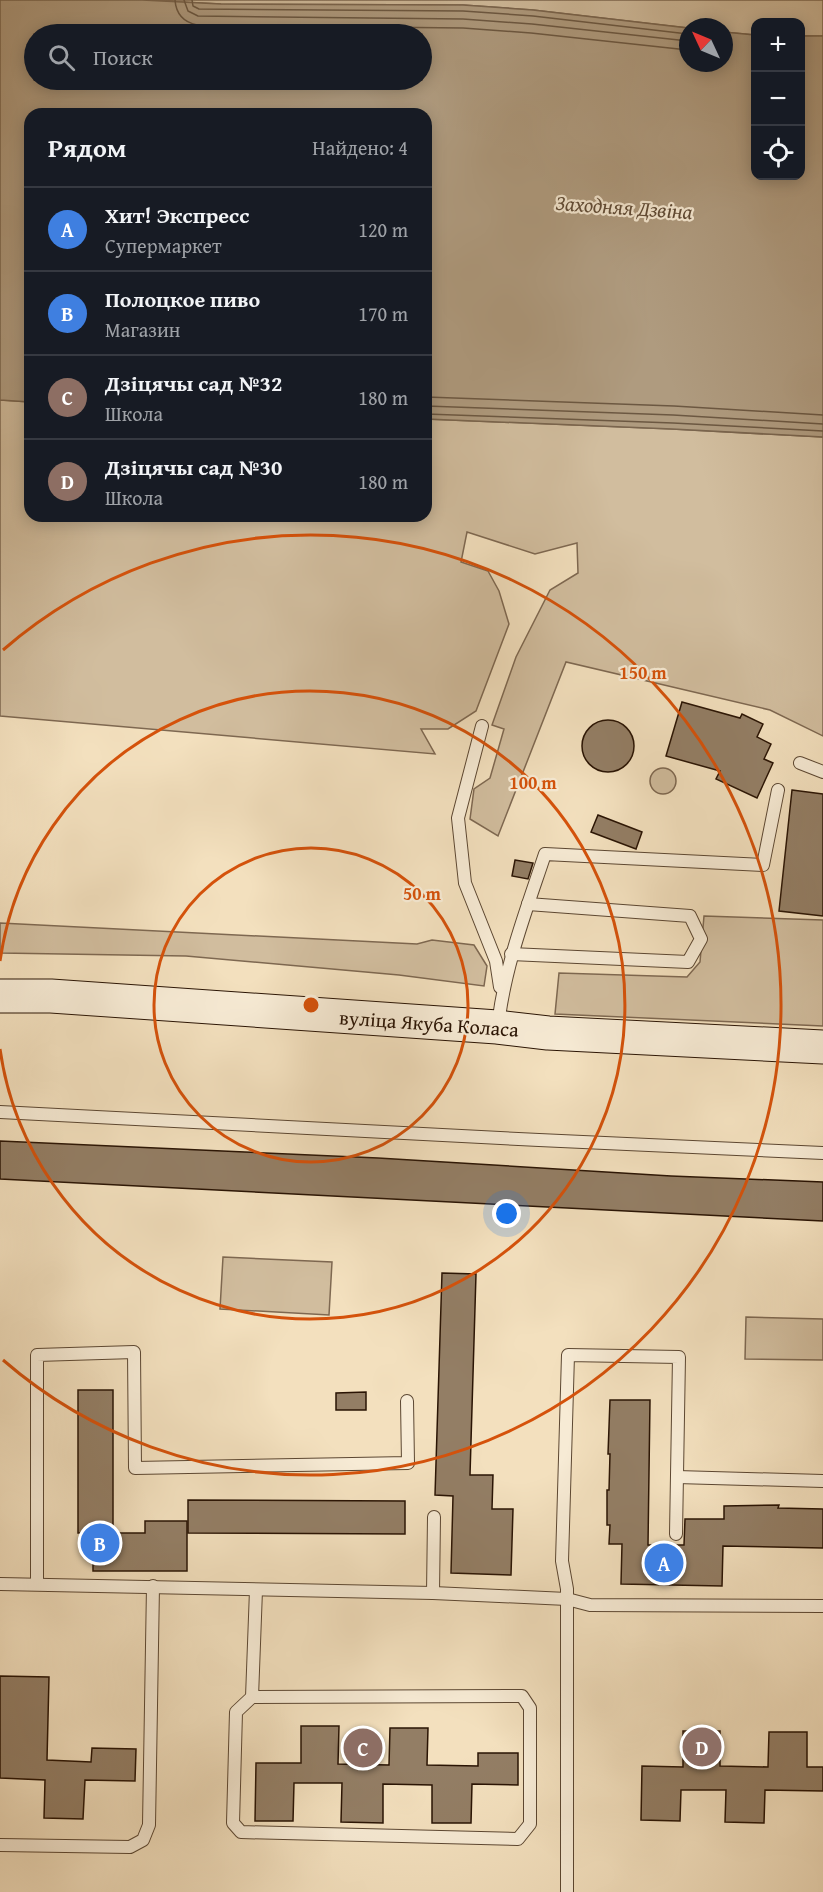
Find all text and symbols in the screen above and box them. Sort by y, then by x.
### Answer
north arrow [679,18,733,72]
map controls [751,18,805,180]
button: + [751,18,805,72]
search box [24,24,432,90]
icon: search [45,41,78,74]
text: Поиск [93,41,153,73]
button: − [751,72,805,126]
button: locate [751,126,805,180]
text: Рядом [48,128,126,167]
text: Найдено: 4 [312,133,408,162]
water label: Заходняя Дзвіна [555,187,694,227]
text: Хит! Экспресс [105,199,249,231]
text: A [61,215,74,244]
text: 120 m [358,215,408,244]
text: Супермаркет [105,231,222,260]
text: Полоцкое пиво [105,283,260,315]
text: B [61,299,74,328]
text: 170 m [358,299,408,328]
text: Магазин [105,315,180,344]
text: Дзіцячы сад №32 [105,367,282,399]
text: C [62,383,73,412]
text: 180 m [358,383,408,412]
text: Школа [105,399,163,428]
text: Дзіцячы сад №30 [105,451,282,483]
text: D [61,467,74,496]
text: 180 m [358,467,408,496]
text: Школа [105,483,163,512]
text: 150 m [619,659,667,686]
text: 100 m [509,769,557,796]
text: 50 m [403,880,442,907]
centre of rings [301,995,321,1015]
street label: вуліца Якуба Коласа [338,1002,520,1044]
your location [492,1199,521,1228]
pin: B [80,1520,120,1566]
pin: A [644,1540,684,1586]
pin: D [682,1724,722,1770]
pin: C [344,1726,382,1770]

